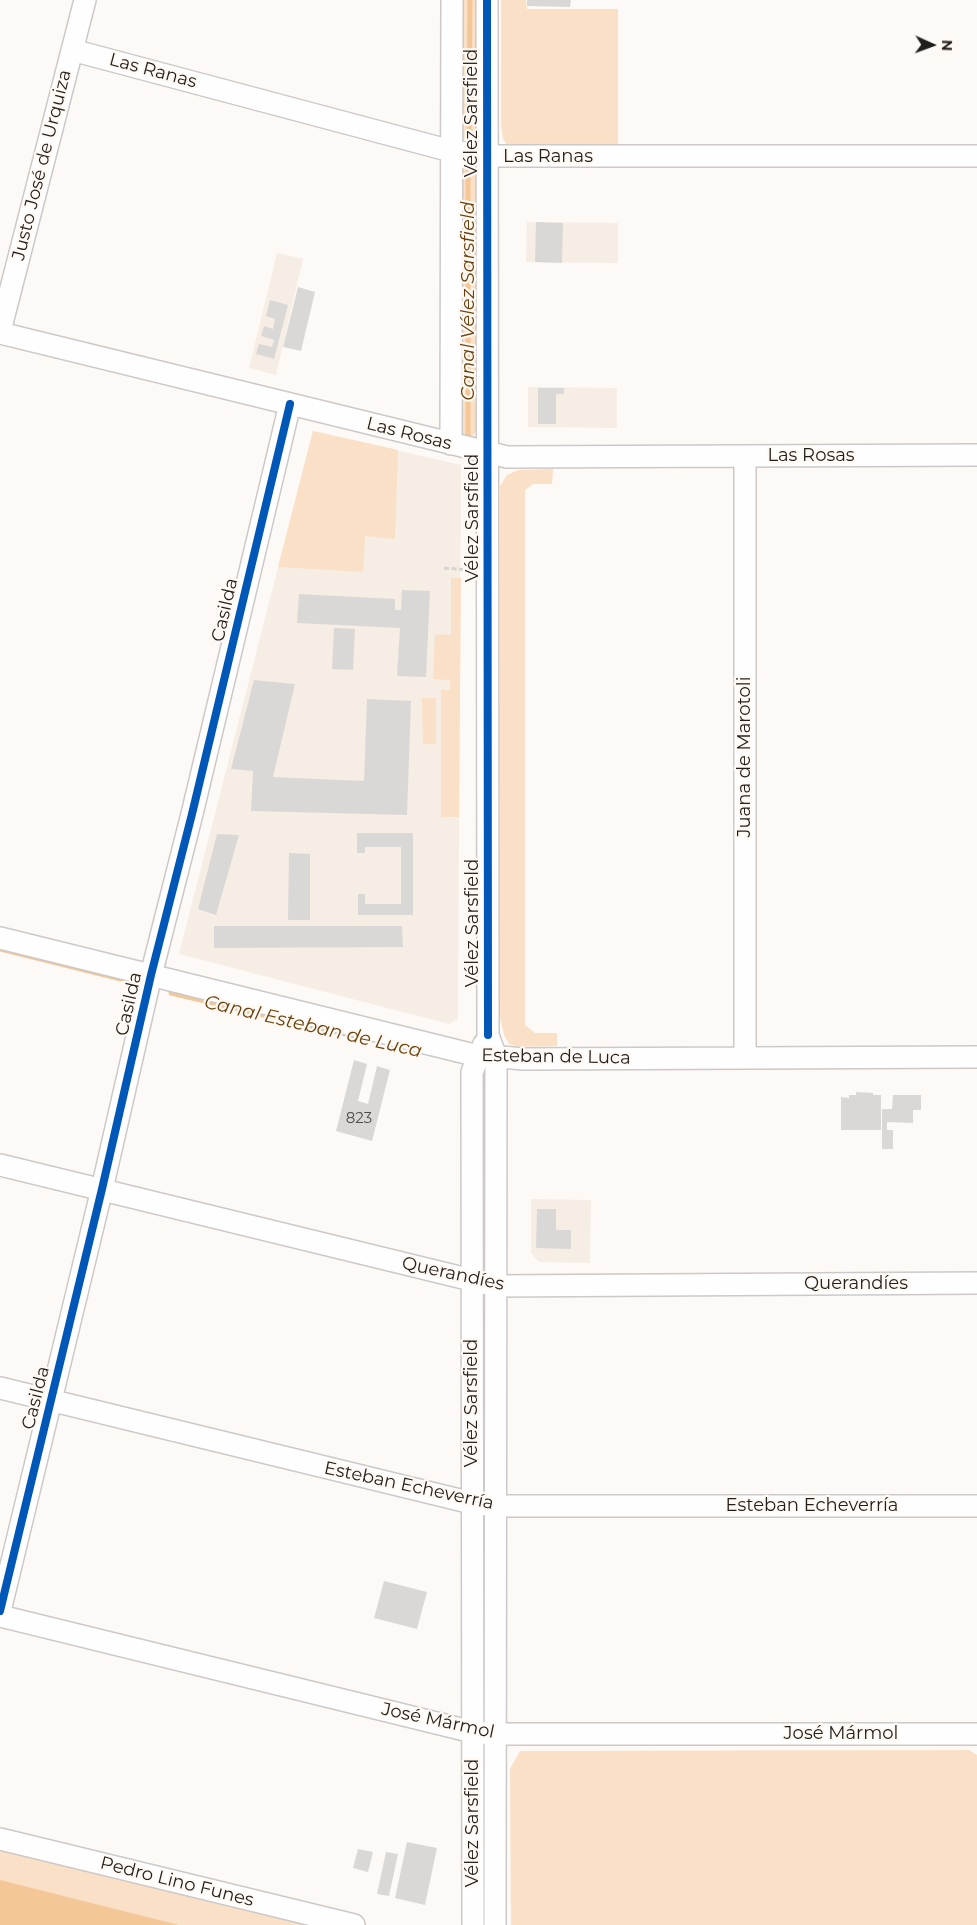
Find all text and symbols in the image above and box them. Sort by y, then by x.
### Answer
north arrow [907,20,957,70]
text: N [938,40,956,51]
street label: Las Ranas [107,49,199,93]
street label: Vélez Sarsfield [461,49,483,177]
street label: Justo José de Urquiza [8,68,76,262]
street label: Las Ranas [503,146,593,168]
water label: Canal Vélez Sarsfield [457,201,479,401]
street label: Las Rosas [364,413,454,455]
street label: Las Rosas [767,445,855,467]
street label: Vélez Sarsfield [462,454,484,582]
street label: Casilda [207,576,243,644]
street label: Juana de Marotoli [734,676,756,838]
street label: Vélez Sarsfield [462,859,484,987]
street label: Casilda [111,970,147,1038]
water label: Canal Esteban de Luca [202,991,424,1063]
street label: Esteban de Luca [481,1045,631,1069]
house number: 823 [346,1110,372,1128]
street label: Querandíes [400,1253,506,1295]
street label: Querandíes [804,1273,908,1295]
street label: Vélez Sarsfield [461,1339,483,1467]
street label: Casilda [18,1364,54,1432]
street label: Esteban Echeverría [322,1457,496,1515]
street label: Esteban Echeverría [726,1495,898,1517]
street label: José Mármol [380,1699,496,1743]
street label: José Mármol [784,1723,898,1745]
street label: Vélez Sarsfield [462,1759,484,1887]
street label: Pedro Lino Funes [98,1852,256,1912]

